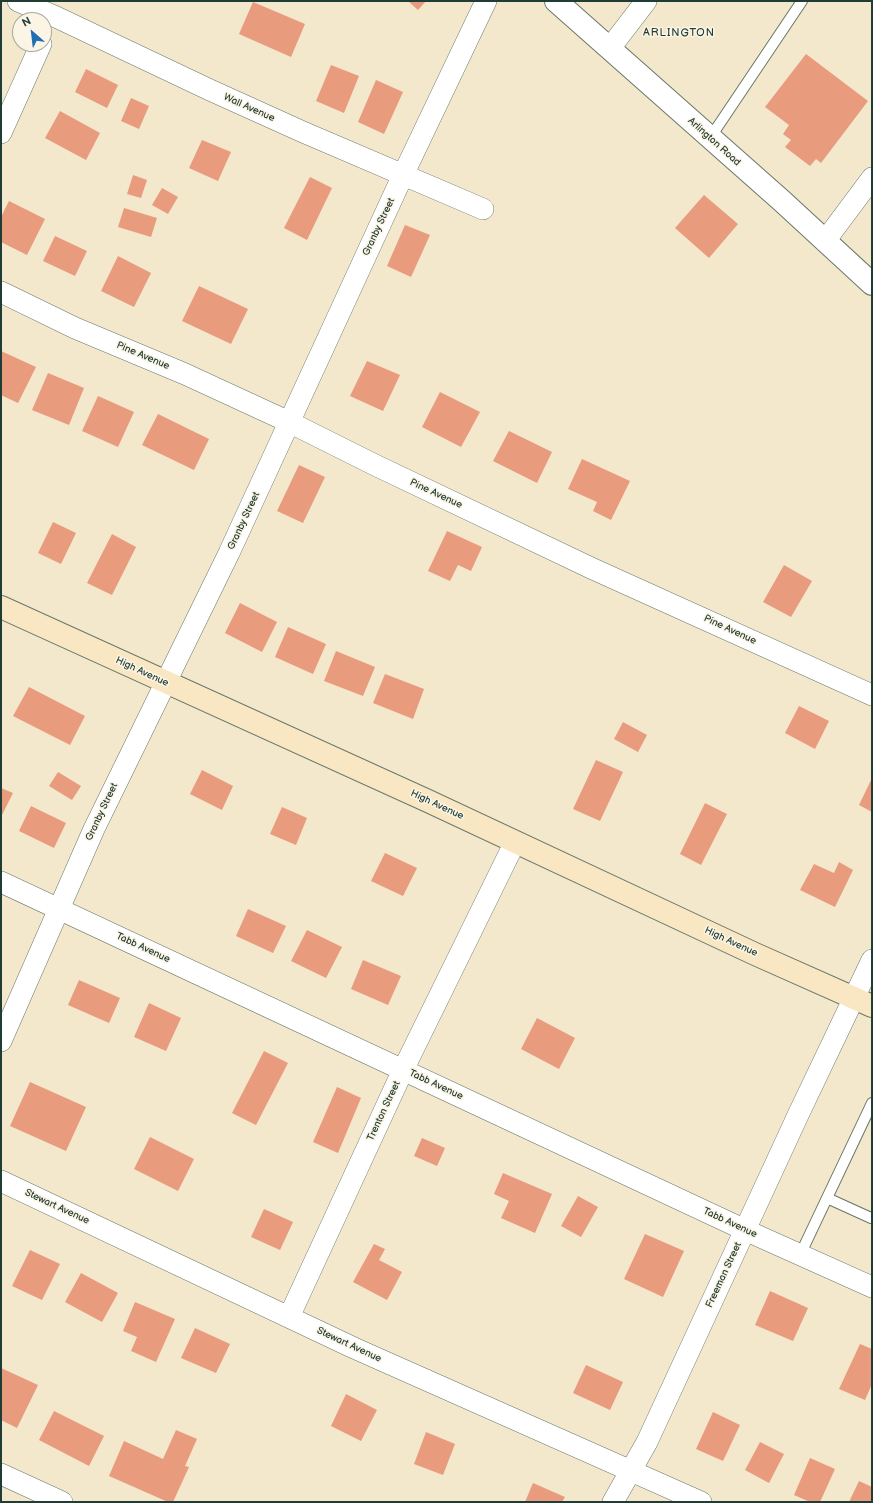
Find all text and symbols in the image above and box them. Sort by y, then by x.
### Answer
north arrow [12,12,52,52]
text: N [20,14,33,30]
district label: ARLINGTON [643,26,715,40]
street label: Wall Avenue [221,91,277,125]
street label: Arlington Road [685,115,743,169]
street label: Granby Street [360,196,398,258]
street label: Pine Avenue [115,339,171,373]
street label: Pine Avenue [408,477,464,511]
street label: Granby Street [225,490,263,552]
street label: Pine Avenue [702,613,758,647]
street label: High Avenue [114,654,170,690]
street label: Granby Street [83,781,121,843]
street label: High Avenue [409,787,465,823]
street label: High Avenue [703,924,759,960]
street label: Tabb Avenue [114,930,172,966]
street label: Tabb Avenue [407,1067,465,1103]
street label: Trenton Street [365,1079,403,1143]
street label: Stewart Avenue [23,1187,91,1227]
street label: Tabb Avenue [701,1205,759,1241]
street label: Freeman Street [704,1240,744,1310]
street label: Stewart Avenue [315,1325,383,1365]

